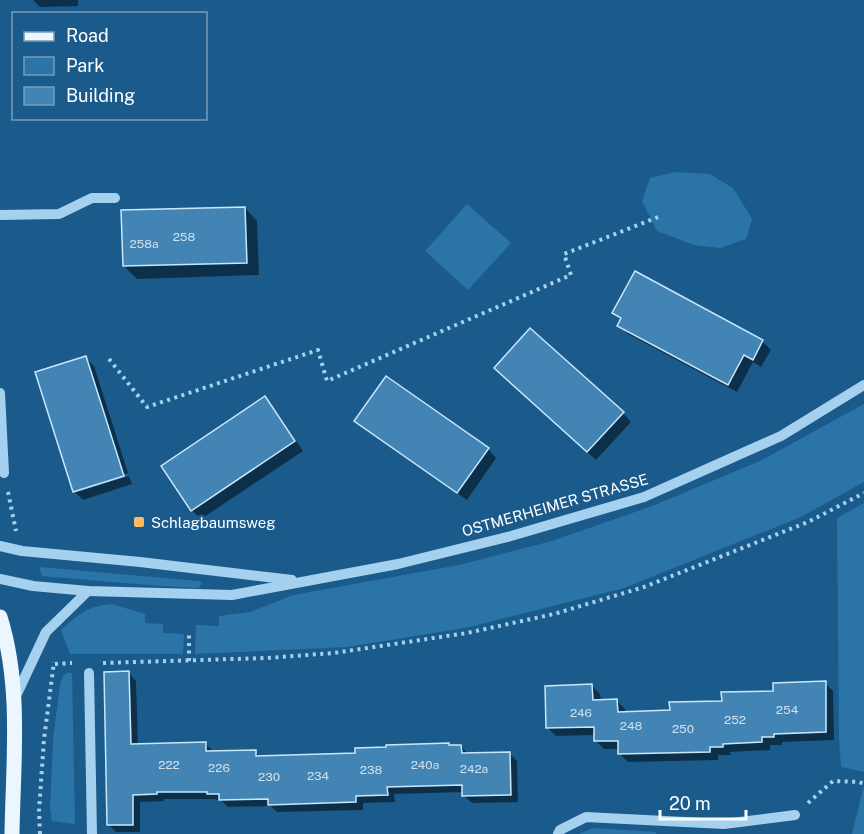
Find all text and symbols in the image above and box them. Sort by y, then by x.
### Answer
legend [12,12,207,120]
text: Road [66,25,109,46]
text: Park [66,55,104,76]
text: Building [66,85,135,106]
house number: 258 [173,230,196,244]
house number: 258a [129,237,159,251]
street label: OSTMERHEIMER STRASSE [460,470,650,540]
place label: Schlagbaumsweg [151,514,276,531]
marker: Schlagbaumsweg [132,515,146,529]
house number: 254 [776,703,799,717]
house number: 246 [570,706,592,720]
house number: 252 [724,713,746,727]
house number: 248 [620,719,642,733]
house number: 250 [672,722,694,736]
house number: 222 [158,758,180,772]
house number: 240a [411,758,439,772]
house number: 226 [208,761,230,775]
house number: 242a [460,762,488,776]
house number: 238 [360,763,382,777]
house number: 234 [307,769,330,783]
house number: 230 [258,770,280,784]
scale bar [660,783,746,821]
text: 20 m [669,793,711,814]

